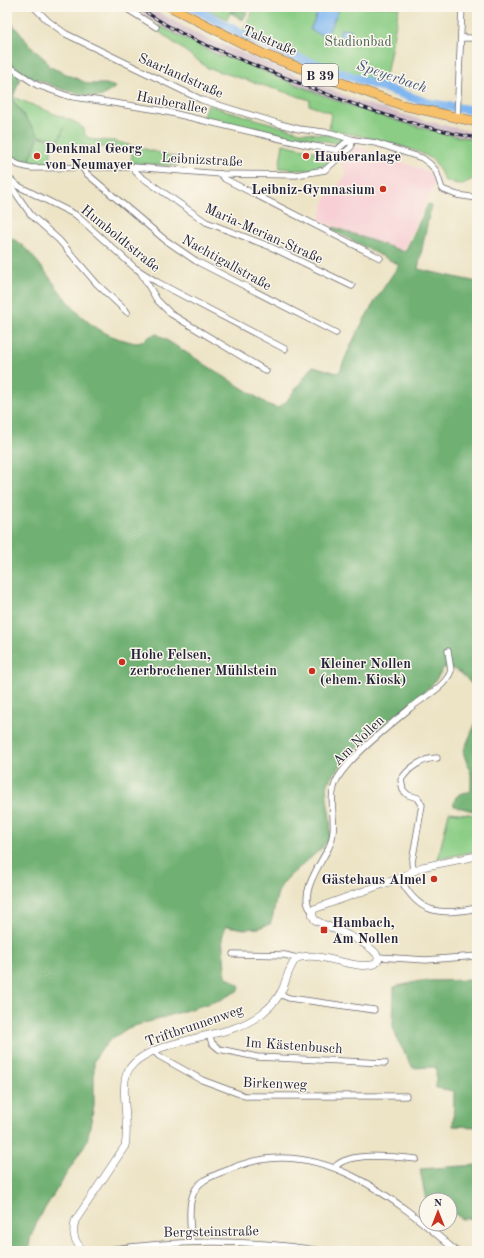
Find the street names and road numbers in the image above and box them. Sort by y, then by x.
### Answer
street label: Talstraße [240,23,299,59]
street label: Saarlandstraße [136,51,225,101]
road number: B 39 [302,64,338,86]
street label: Hauberallee [135,89,209,117]
street label: Leibnizstraße [161,151,243,169]
street label: Maria-Merian-Straße [202,202,325,266]
street label: Humboldtstraße [78,203,163,275]
street label: Nachtigallstraße [180,233,273,293]
street label: Am Nollen [330,713,387,768]
street label: Triftbrunnenweg [143,1002,246,1049]
street label: Im Kästenbusch [245,1036,343,1056]
street label: Birkenweg [242,1076,308,1092]
street label: Bergsteinstraße [163,1224,259,1240]

